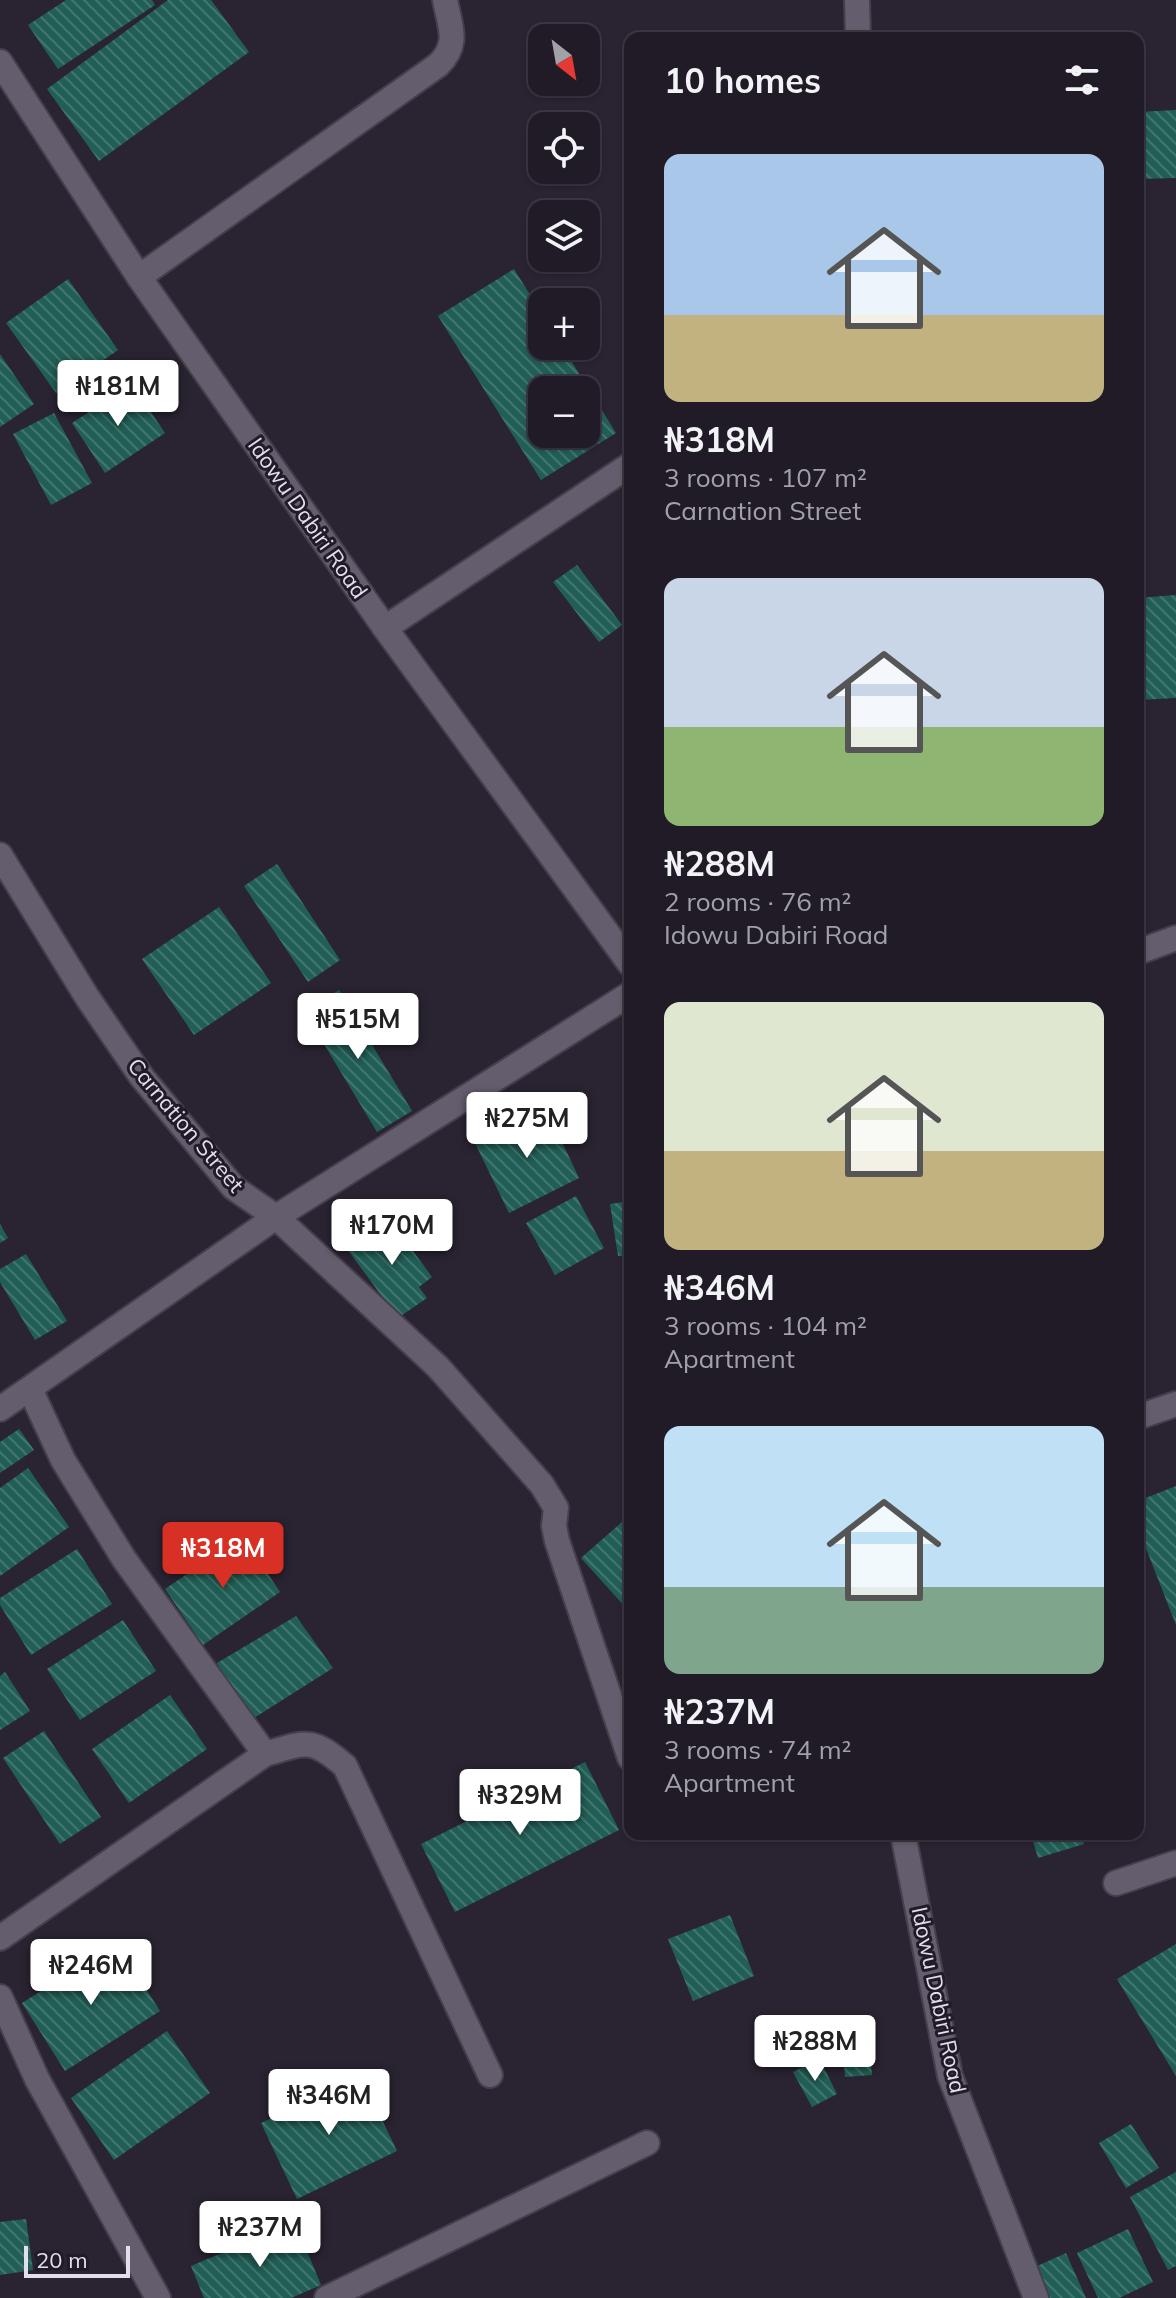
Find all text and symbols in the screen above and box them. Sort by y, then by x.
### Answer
north arrow [528,24,600,96]
map controls [528,24,600,448]
icon: filters [1060,58,1104,102]
text: 10 homes [664,59,821,102]
button: locate [528,112,600,184]
button: layers [528,200,600,272]
icon: home [812,206,956,350]
button: + [528,288,600,360]
pin: ₦181M [62,360,174,428]
text: ₦181M [75,369,161,402]
button: − [528,376,600,448]
text: ₦318M [664,418,775,461]
street label: Idowu Dabiri Road [242,432,374,604]
text: 3 rooms · 107 m² [664,461,867,494]
text: Carnation Street [664,494,861,527]
icon: home [812,630,956,774]
text: ₦288M [664,842,775,885]
text: 2 rooms · 76 m² [664,885,851,918]
text: Idowu Dabiri Road [664,918,888,951]
pin: ₦515M [302,993,414,1061]
text: ₦515M [315,1002,401,1035]
street label: Carnation Street [122,1052,251,1198]
icon: home [812,1054,956,1198]
pin: ₦275M [471,1092,583,1160]
text: ₦275M [484,1101,570,1134]
pin: ₦170M [336,1199,448,1267]
text: ₦170M [349,1208,435,1241]
text: ₦346M [664,1266,775,1309]
text: 3 rooms · 104 m² [664,1309,867,1342]
text: Apartment [664,1342,795,1375]
icon: home [812,1478,956,1622]
pin: ₦318M [167,1522,279,1590]
text: ₦318M [180,1531,266,1564]
text: ₦237M [664,1690,775,1733]
text: 3 rooms · 74 m² [664,1733,851,1766]
text: Apartment [664,1766,795,1799]
pin: ₦329M [464,1769,576,1837]
text: ₦329M [477,1778,563,1811]
street label: Idowu Dabiri Road [906,1904,972,2096]
pin: ₦246M [35,1939,147,2007]
text: ₦246M [48,1948,134,1981]
pin: ₦288M [759,2015,871,2083]
text: ₦288M [772,2024,858,2057]
pin: ₦346M [273,2069,385,2137]
text: ₦346M [286,2078,372,2111]
pin: ₦237M [204,2201,316,2269]
text: ₦237M [217,2210,303,2243]
scale bar [24,2242,130,2278]
text: 20 m [36,2246,87,2274]

